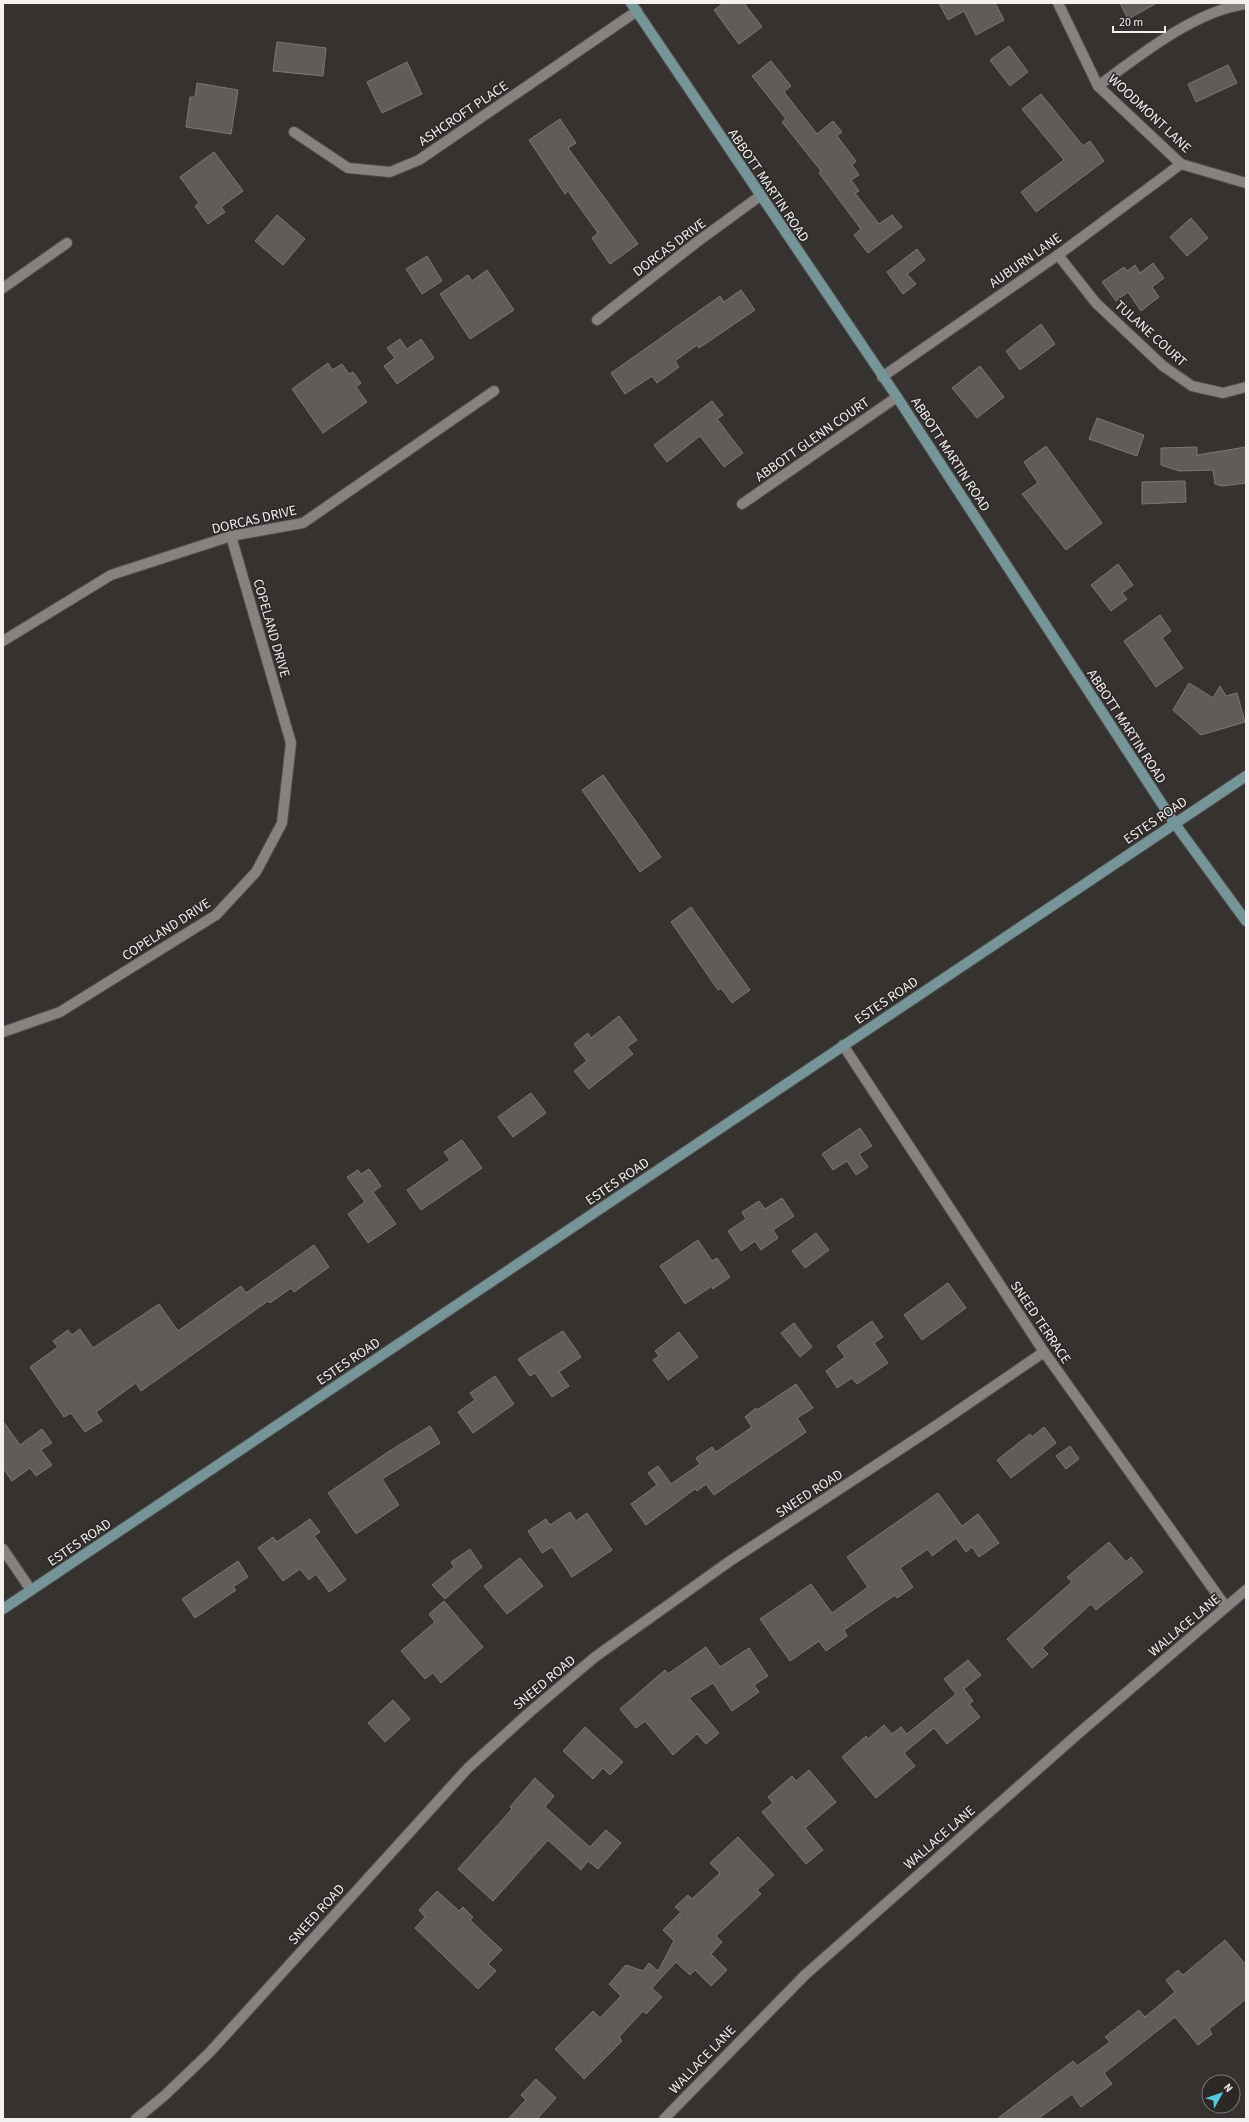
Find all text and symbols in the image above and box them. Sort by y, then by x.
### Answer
scale bar [1113,8,1165,34]
text: 20 m [1119,14,1143,31]
street label: WOODMONT LANE [1103,70,1196,158]
street label: ASHCROFT PLACE [415,76,512,151]
street label: ABBOTT MARTIN ROAD [723,125,814,246]
street label: DORCAS DRIVE [629,214,710,282]
street label: AUBURN LANE [985,228,1066,293]
street label: TULANE COURT [1110,296,1191,372]
street label: ABBOTT GLENN COURT [751,392,874,487]
street label: ABBOTT MARTIN ROAD [906,393,995,516]
street label: DORCAS DRIVE [210,500,299,539]
street label: COPELAND DRIVE [247,577,295,680]
street label: ABBOTT MARTIN ROAD [1082,665,1171,788]
street label: ESTES ROAD [1120,792,1191,850]
street label: COPELAND DRIVE [118,894,215,966]
street label: ESTES ROAD [851,972,922,1030]
street label: ESTES ROAD [582,1153,653,1211]
street label: SNEED TERRACE [1005,1277,1075,1368]
street label: ESTES ROAD [313,1333,384,1391]
street label: SNEED ROAD [772,1465,847,1523]
street label: ESTES ROAD [44,1514,115,1572]
street label: WALLACE LANE [1144,1590,1225,1662]
street label: SNEED ROAD [509,1651,580,1715]
street label: WALLACE LANE [900,1801,980,1874]
street label: SNEED ROAD [284,1880,350,1950]
street label: WALLACE LANE [665,2021,741,2099]
north arrow [1201,2074,1241,2114]
text: N [1220,2080,1236,2096]

